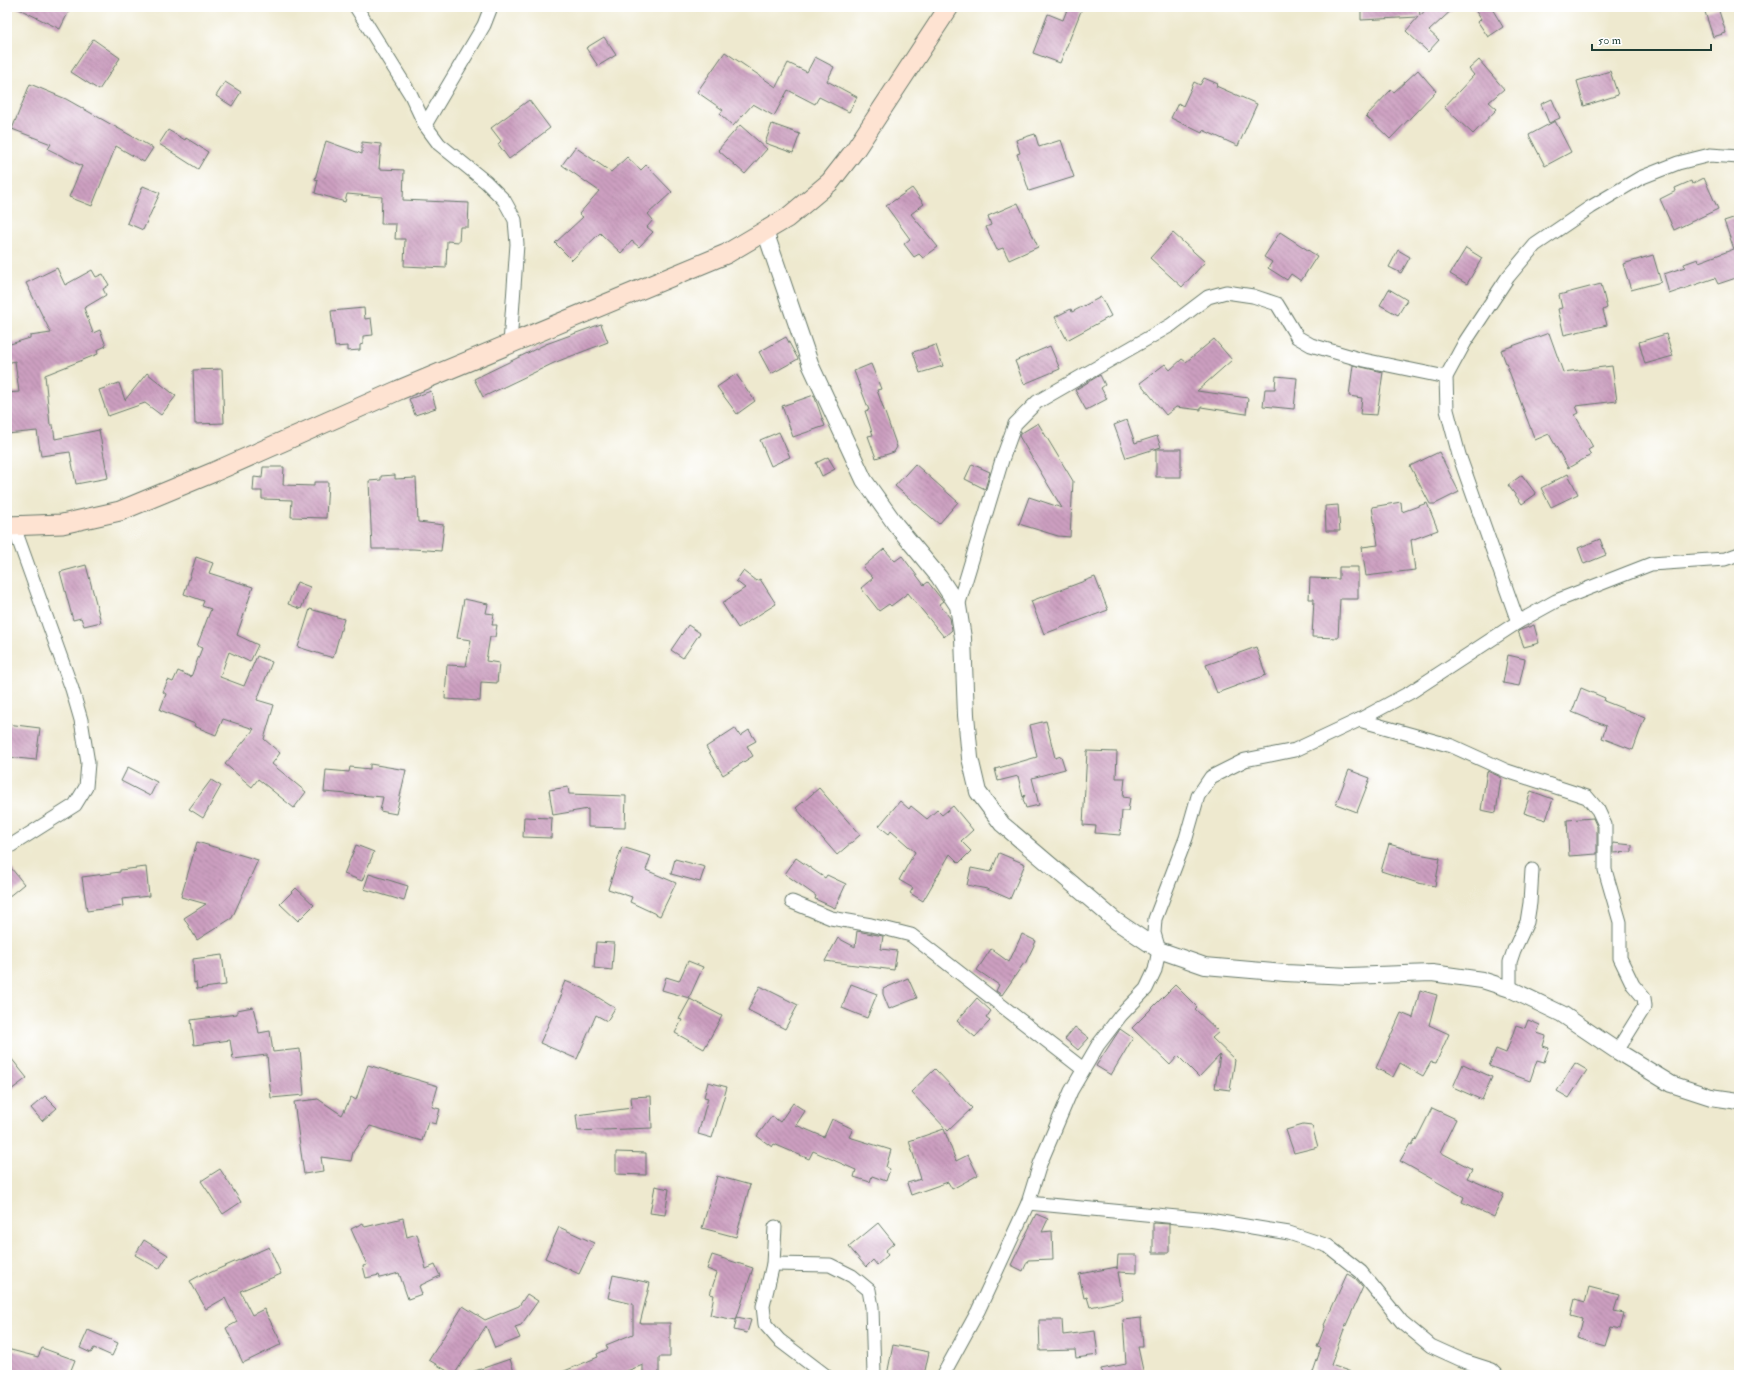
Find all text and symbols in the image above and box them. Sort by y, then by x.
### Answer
scale bar [1592,26,1711,52]
text: 50 m [1598,33,1622,48]

